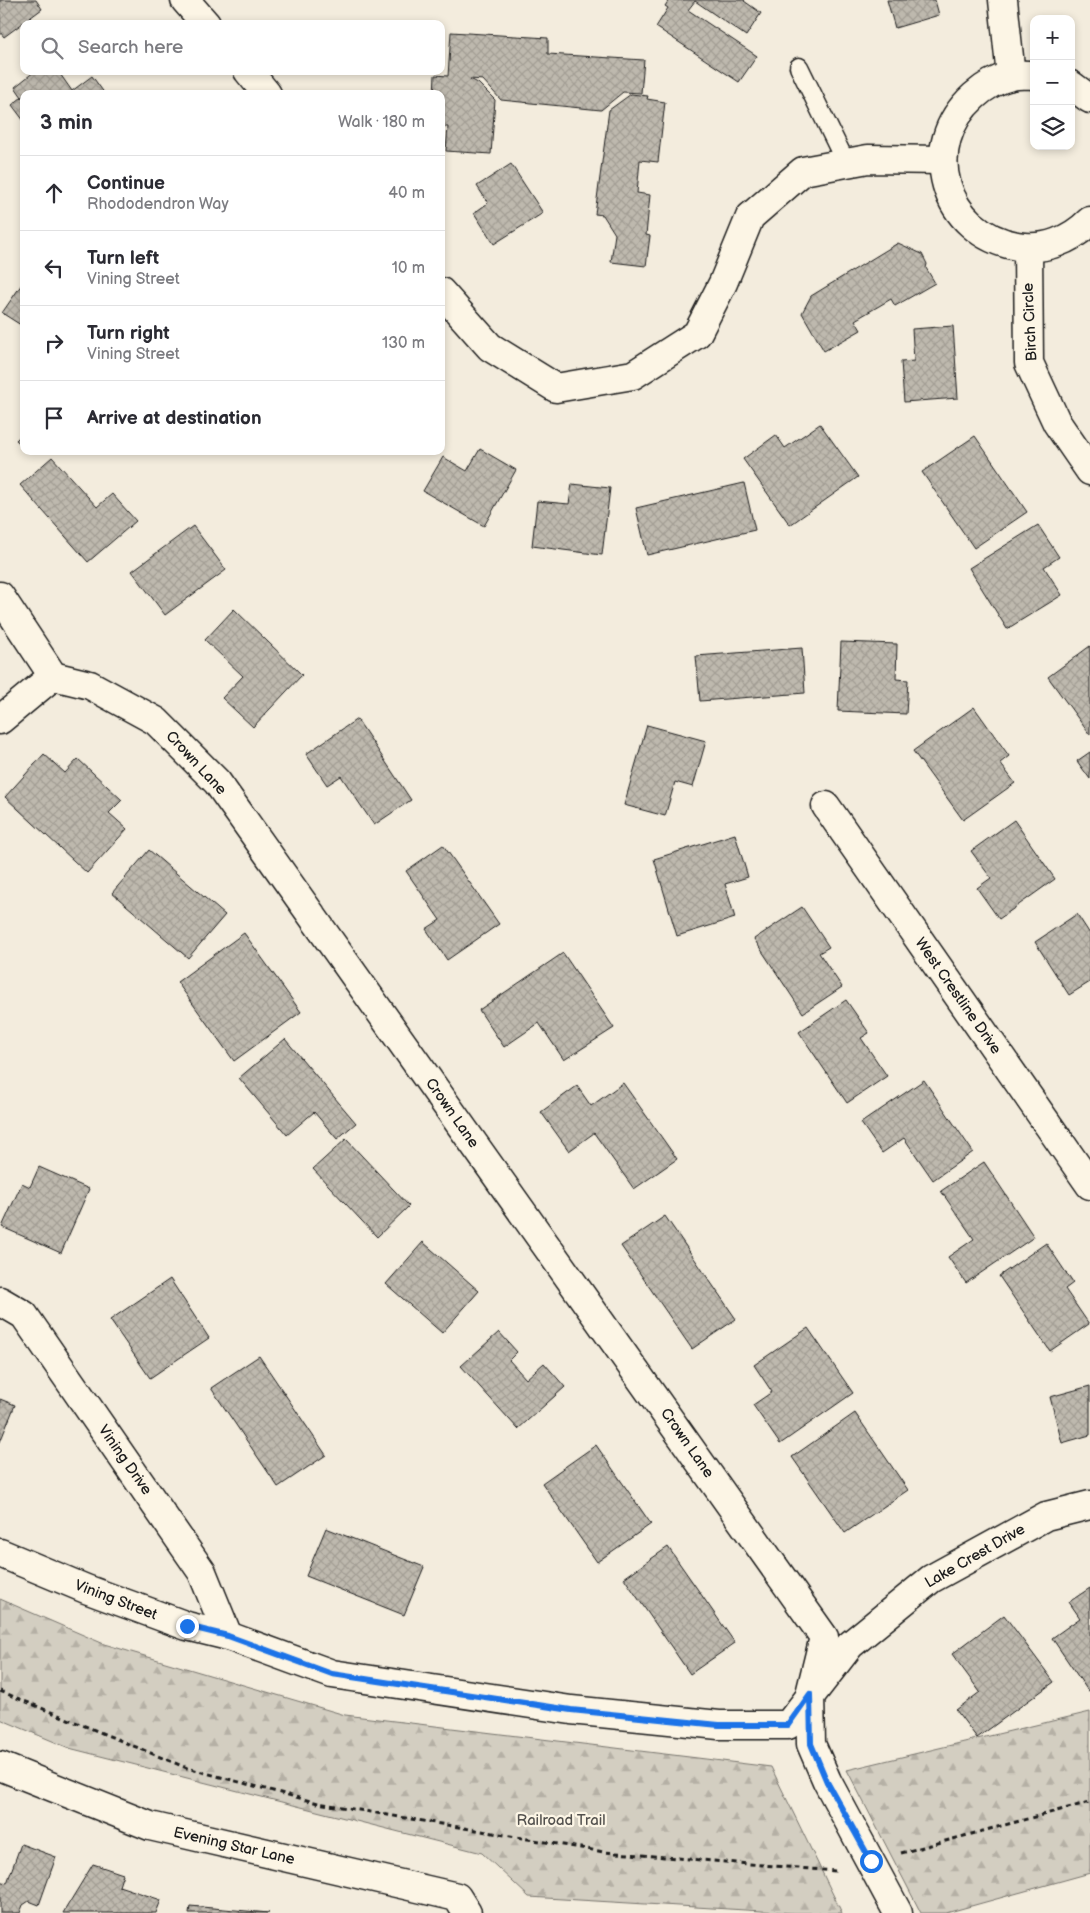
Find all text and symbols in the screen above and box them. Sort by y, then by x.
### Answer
map controls [1030,15,1075,150]
button: + [1030,15,1075,60]
search box [20,20,445,75]
icon: search [38,34,66,62]
text: Search here [78,36,183,59]
button: − [1030,60,1075,105]
button: layers [1030,105,1075,150]
text: 3 min [40,110,93,135]
text: Walk · 180 m [338,113,425,132]
text: Continue [87,172,165,195]
icon: ahead [40,179,68,207]
text: 40 m [388,184,425,203]
text: Rhododendron Way [87,195,229,214]
text: Turn left [87,247,159,270]
icon: left [40,254,68,282]
text: 10 m [392,259,425,278]
text: Vining Street [87,270,180,289]
street label: Birch Circle [1018,282,1042,362]
text: Turn right [87,322,170,345]
icon: right [40,329,68,357]
text: 130 m [382,334,425,353]
text: Vining Street [87,345,180,364]
icon: arrive [40,404,68,432]
text: Arrive at destination [87,407,262,430]
street label: Crown Lane [161,727,231,799]
street label: West Crestline Drive [911,934,1005,1058]
street label: Crown Lane [421,1074,483,1152]
street label: Crown Lane [656,1404,718,1482]
street label: Vining Drive [94,1421,156,1499]
street label: Lake Crest Drive [921,1520,1029,1592]
street label: Vining Street [72,1576,160,1625]
route end [176,1615,199,1638]
park label: Railroad Trail [516,1811,606,1830]
street label: Evening Star Lane [172,1823,297,1869]
route start [860,1850,883,1873]

